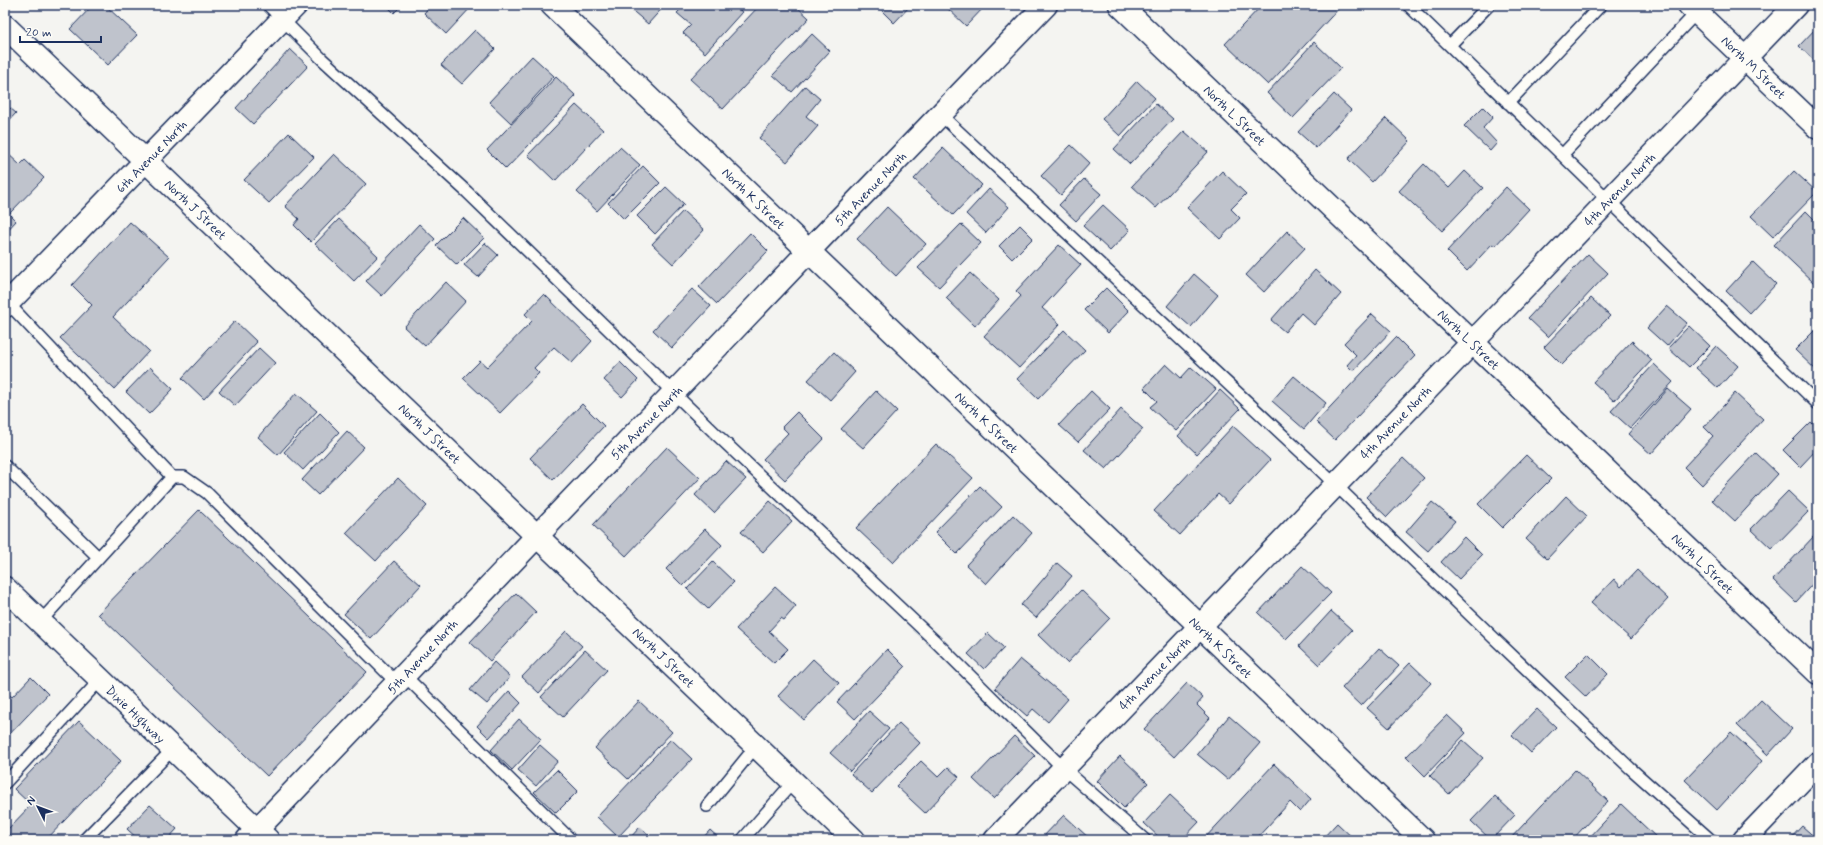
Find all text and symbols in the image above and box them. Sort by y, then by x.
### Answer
scale bar [20,18,101,44]
text: 20 m [26,25,52,41]
street label: North M Street [1717,33,1789,103]
street label: North L Street [1199,82,1269,150]
street label: 6th Avenue North [113,117,191,197]
street label: 5th Avenue North [831,148,911,230]
street label: 4th Avenue North [1581,150,1660,231]
street label: North K Street [718,165,788,234]
street label: North J Street [160,176,230,244]
street label: North L Street [1433,306,1503,374]
street label: 5th Avenue North [607,382,687,464]
street label: 4th Avenue North [1357,383,1436,464]
street label: North K Street [951,389,1021,458]
street label: North J Street [394,400,464,468]
street label: North L Street [1667,530,1737,598]
street label: North K Street [1185,614,1255,683]
street label: 5th Avenue North [384,616,462,698]
street label: North J Street [628,624,698,692]
street label: 4th Avenue North [1116,634,1195,715]
street label: Dixie Highway [100,682,169,749]
north arrow [18,787,58,827]
text: N [24,794,39,808]

